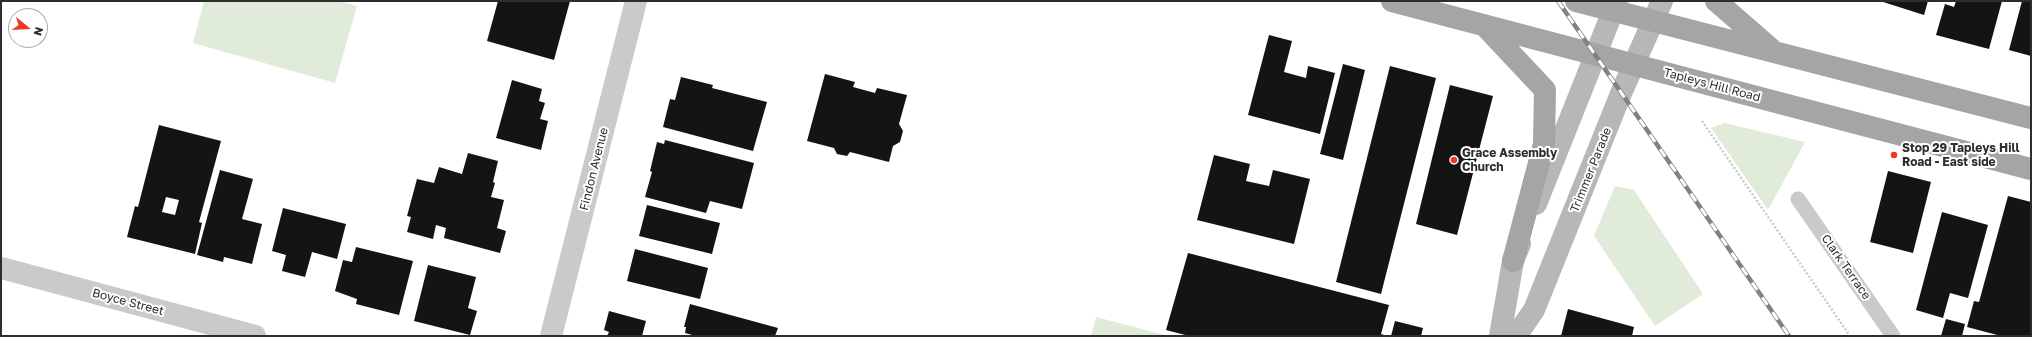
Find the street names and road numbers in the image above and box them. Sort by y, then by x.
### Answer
street label: Tapleys Hill Road [1662,65,1762,105]
street label: Trimmer Parade [1567,125,1615,215]
street label: Findon Avenue [577,126,611,212]
street label: Clark Terrace [1818,232,1874,302]
street label: Boyce Street [91,286,165,318]

